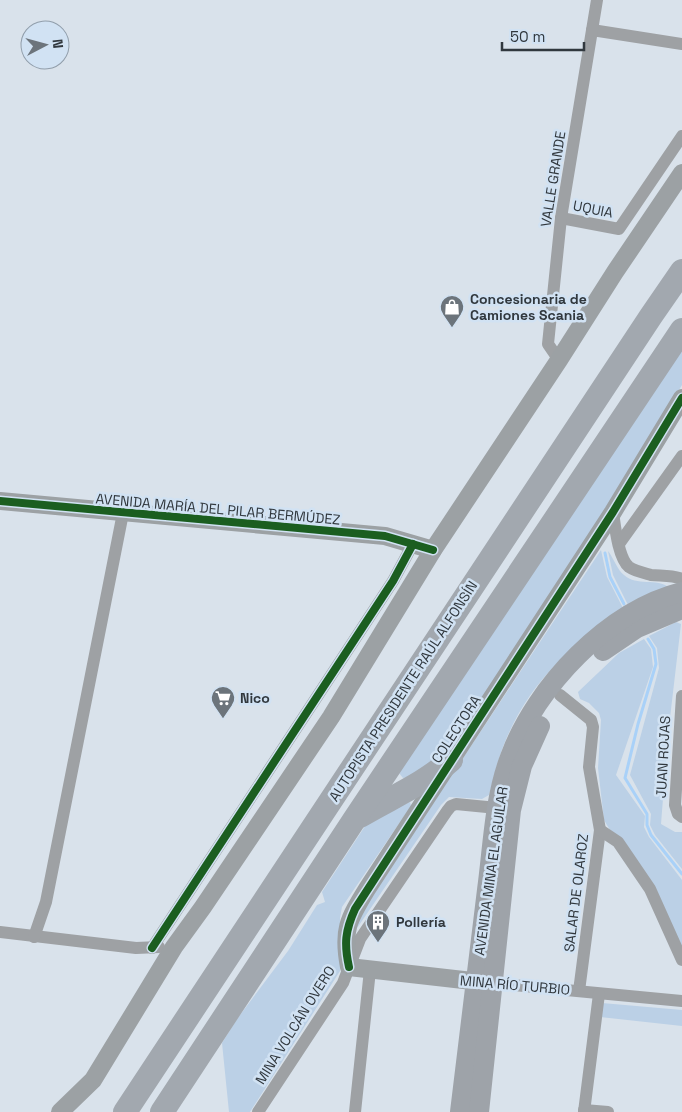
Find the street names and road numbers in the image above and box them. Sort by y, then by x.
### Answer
street label: VALLE GRANDE [537,130,569,228]
street label: UQUIA [572,196,615,222]
street label: AVENIDA MARÍA DEL PILAR BERMÚDEZ [95,489,341,529]
street label: AUTOPISTA PRESIDENTE RAÚL ALFONSÍN [325,577,481,805]
street label: COLECTORA [427,691,485,766]
street label: JUAN ROJAS [652,715,674,799]
street label: AVENIDA MINA EL AGUILAR [470,785,512,957]
street label: SALAR DE OLAROZ [560,833,592,953]
street label: MINA VOLCÁN OVERO [251,962,339,1088]
street label: MINA RÍO TURBIO [459,971,571,999]

